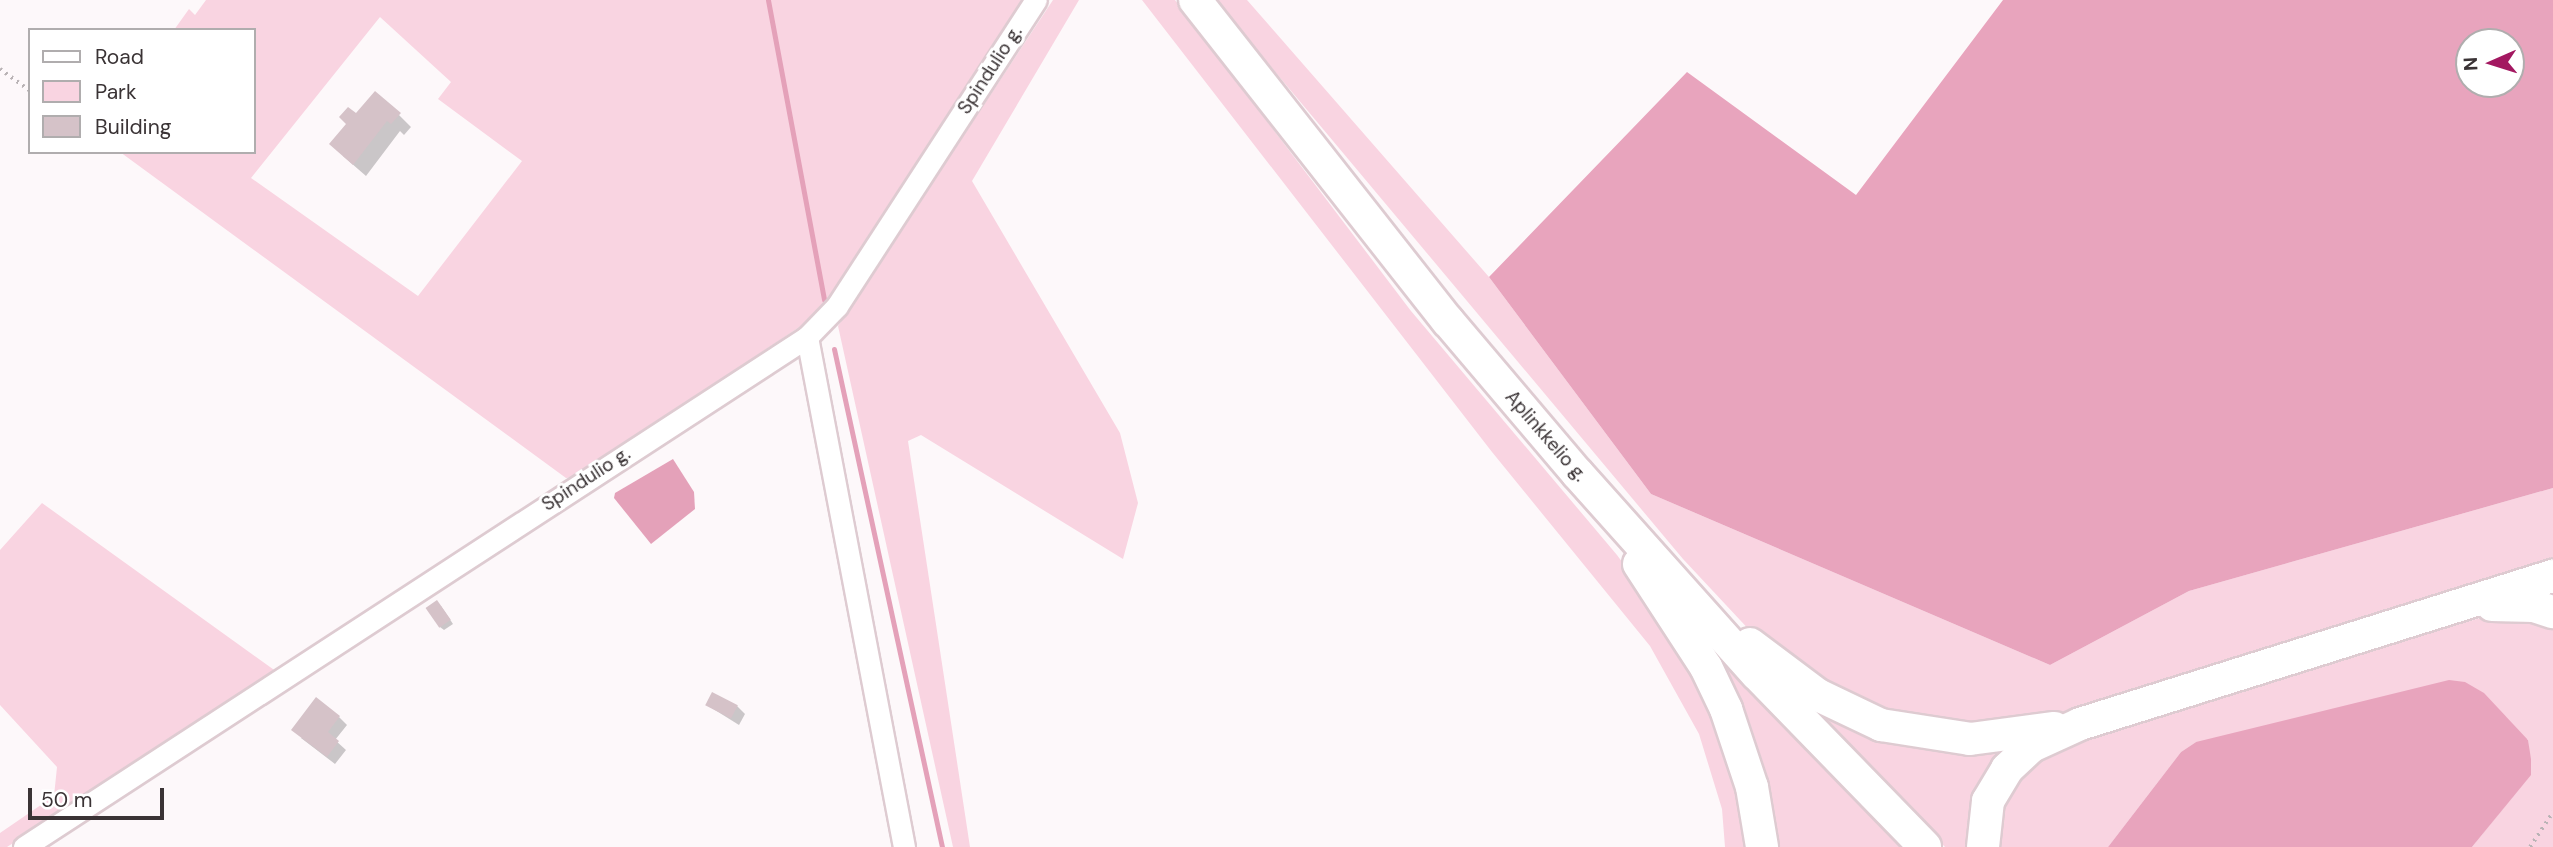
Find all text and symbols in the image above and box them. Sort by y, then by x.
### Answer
street label: Spindulio g. [953,22,1027,118]
legend [28,28,256,154]
north arrow [2455,28,2525,98]
text: Road [95,43,144,71]
text: N [2458,56,2483,72]
text: Park [95,78,136,106]
text: Building [95,113,171,141]
street label: Aplinkkelio g. [1500,386,1592,486]
street label: Spindulio g. [538,442,634,516]
scale bar [32,774,168,818]
text: 50 m [41,786,92,814]

